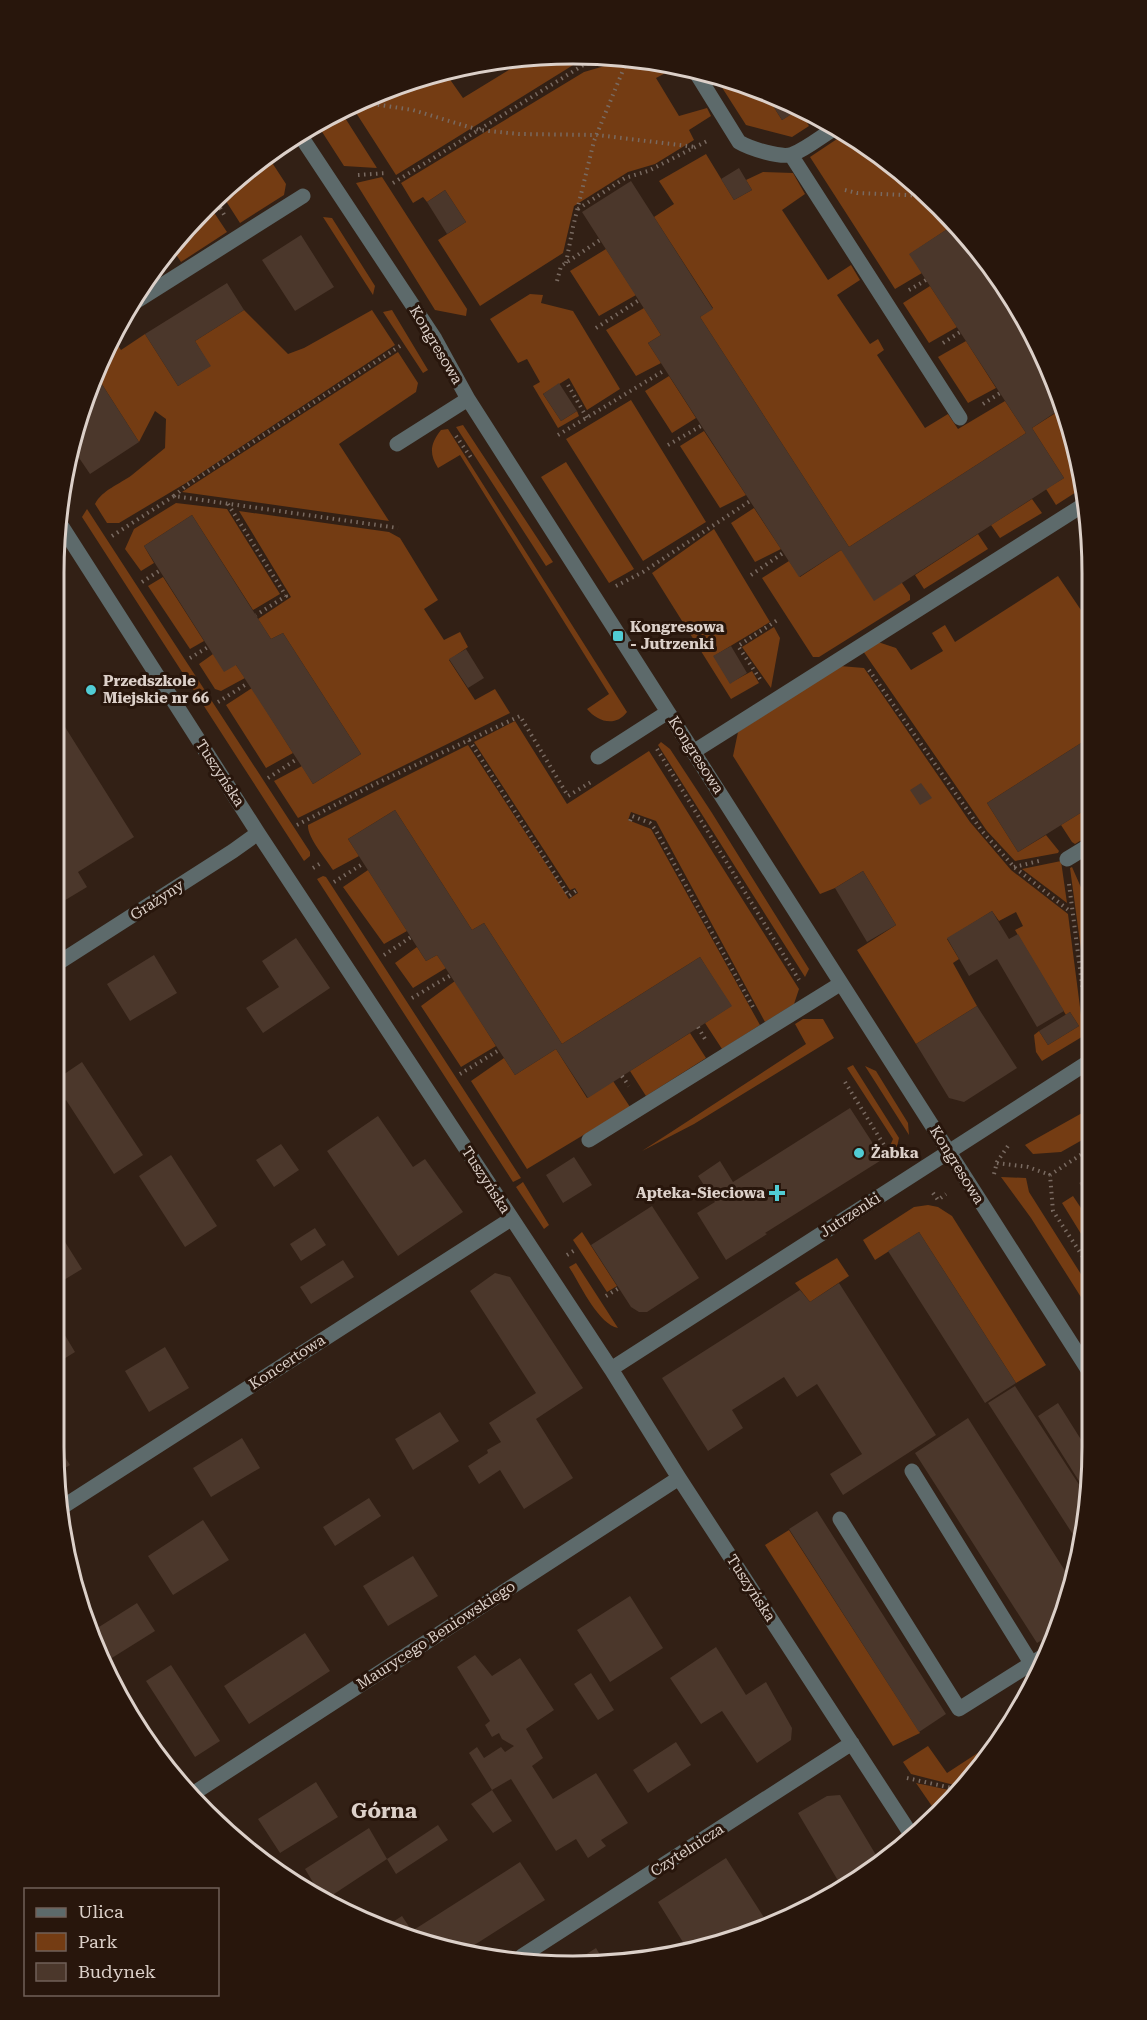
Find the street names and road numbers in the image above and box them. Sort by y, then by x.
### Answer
street label: Kongresowa [405,302,467,388]
street label: Kongresowa [664,713,728,797]
street label: Tuszyńska [192,736,248,810]
street label: Grażyny [127,876,187,924]
street label: Kongresowa [926,1123,988,1207]
street label: Tuszyńska [458,1143,514,1217]
street label: Jutrzenki [816,1189,884,1241]
street label: Koncertowa [246,1331,328,1393]
street label: Tuszyńska [723,1551,779,1625]
street label: Maurycego Beniowskiego [353,1577,519,1693]
street label: Czytelnicza [647,1820,727,1880]

